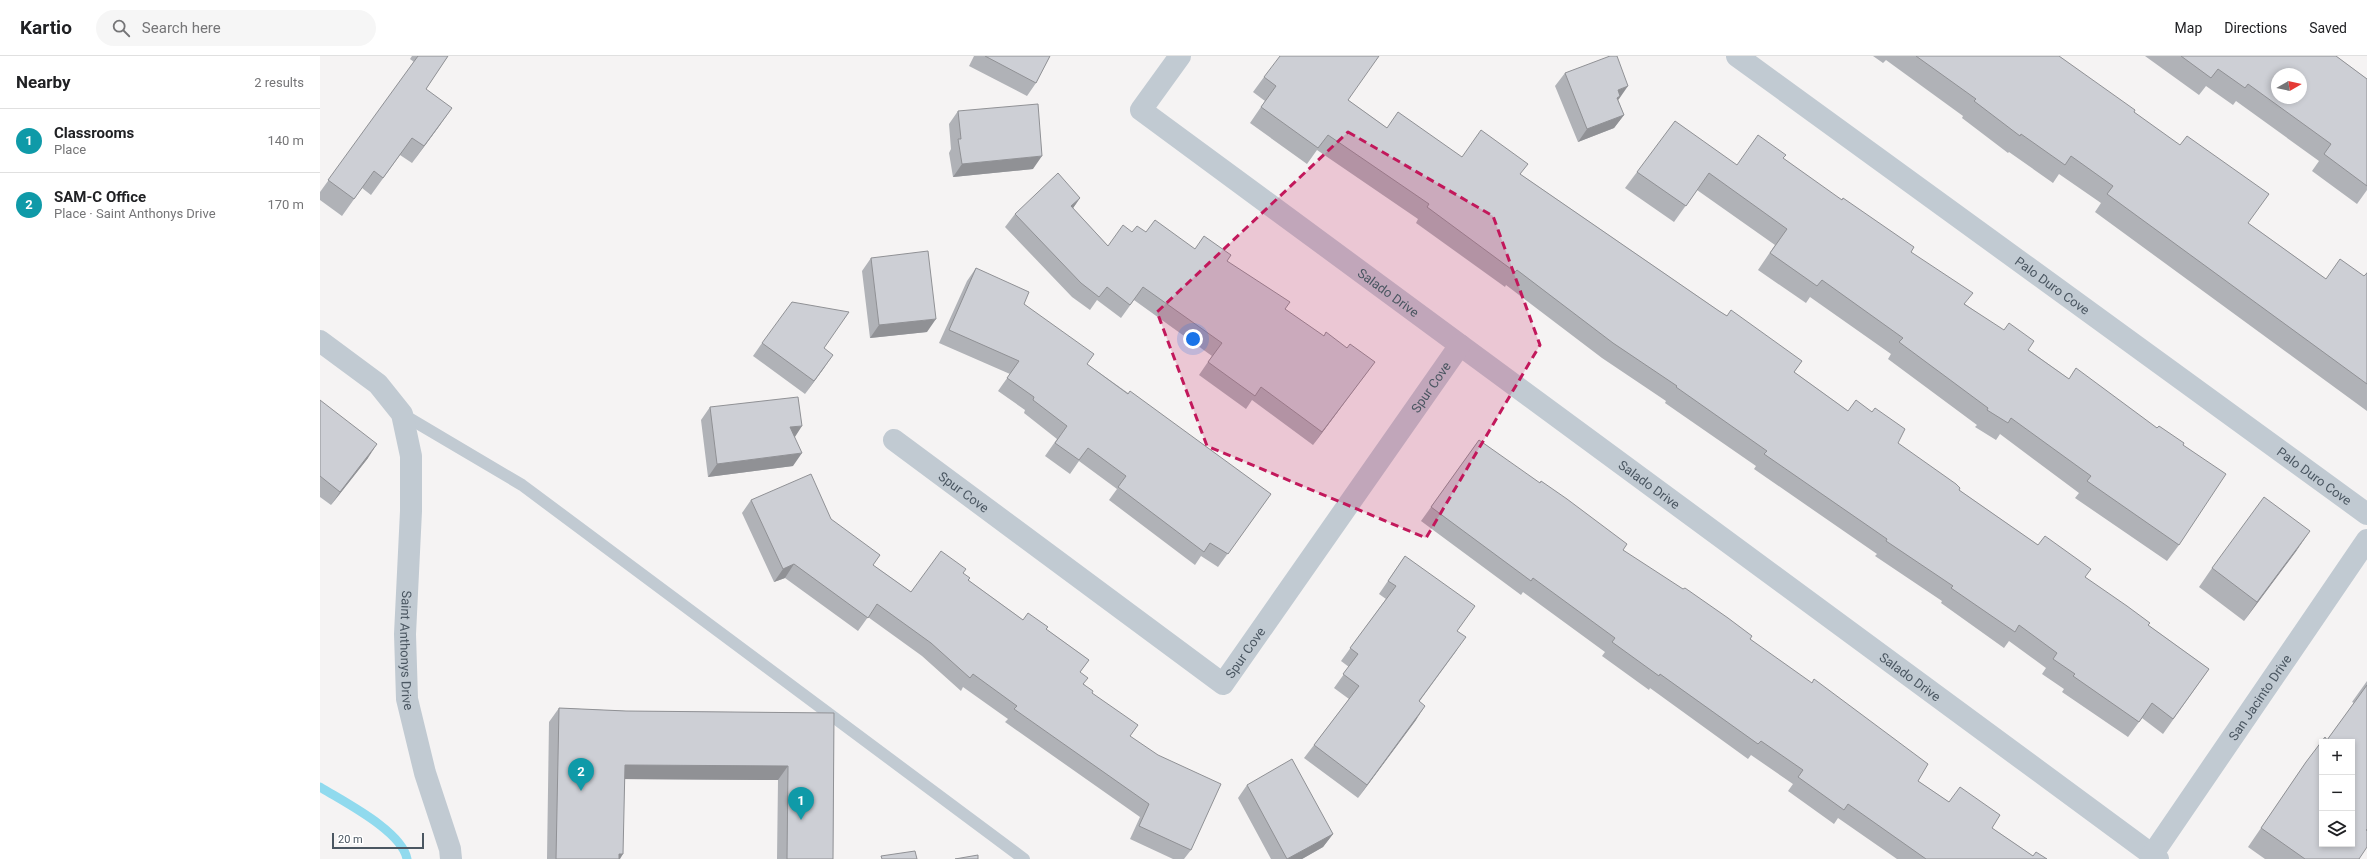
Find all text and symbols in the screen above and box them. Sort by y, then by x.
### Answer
search box [96,10,376,46]
text: Kartio [20,16,72,39]
icon: search [110,17,132,39]
text: Search here [142,19,221,37]
text: Map [2175,20,2202,36]
text: Directions [2224,20,2287,36]
text: Saved [2309,20,2347,36]
north arrow [2271,68,2307,104]
text: Nearby [16,72,71,92]
text: 2 results [254,75,304,90]
text: Classrooms [54,124,134,142]
text: 1 [25,133,33,148]
text: 140 m [267,133,304,148]
text: Place [54,142,86,157]
text: SAM-C Office [54,188,146,206]
text: 2 [25,197,33,212]
text: 170 m [267,197,304,212]
text: Place · Saint Anthonys Drive [54,206,216,221]
street label: Palo Duro Cove [2012,253,2093,318]
street label: Salado Drive [1355,265,1422,320]
your location [1183,329,1203,349]
street label: Spur Cove [1408,359,1454,415]
street label: Palo Duro Cove [2274,444,2355,508]
street label: Salado Drive [1616,457,1683,512]
street label: Spur Cove [936,468,992,515]
street label: Saint Anthonys Drive [397,590,417,712]
street label: Spur Cove [1222,624,1268,681]
street label: Salado Drive [1877,649,1944,704]
street label: San Jacinto Drive [2225,651,2294,743]
map controls [2319,739,2355,847]
button: + [2319,739,2355,775]
pin: 2 [568,758,594,791]
button: − [2319,775,2355,811]
pin: 1 [788,787,814,820]
button: layers [2319,811,2355,847]
scale bar [332,831,424,850]
text: 20 m [338,833,363,846]

